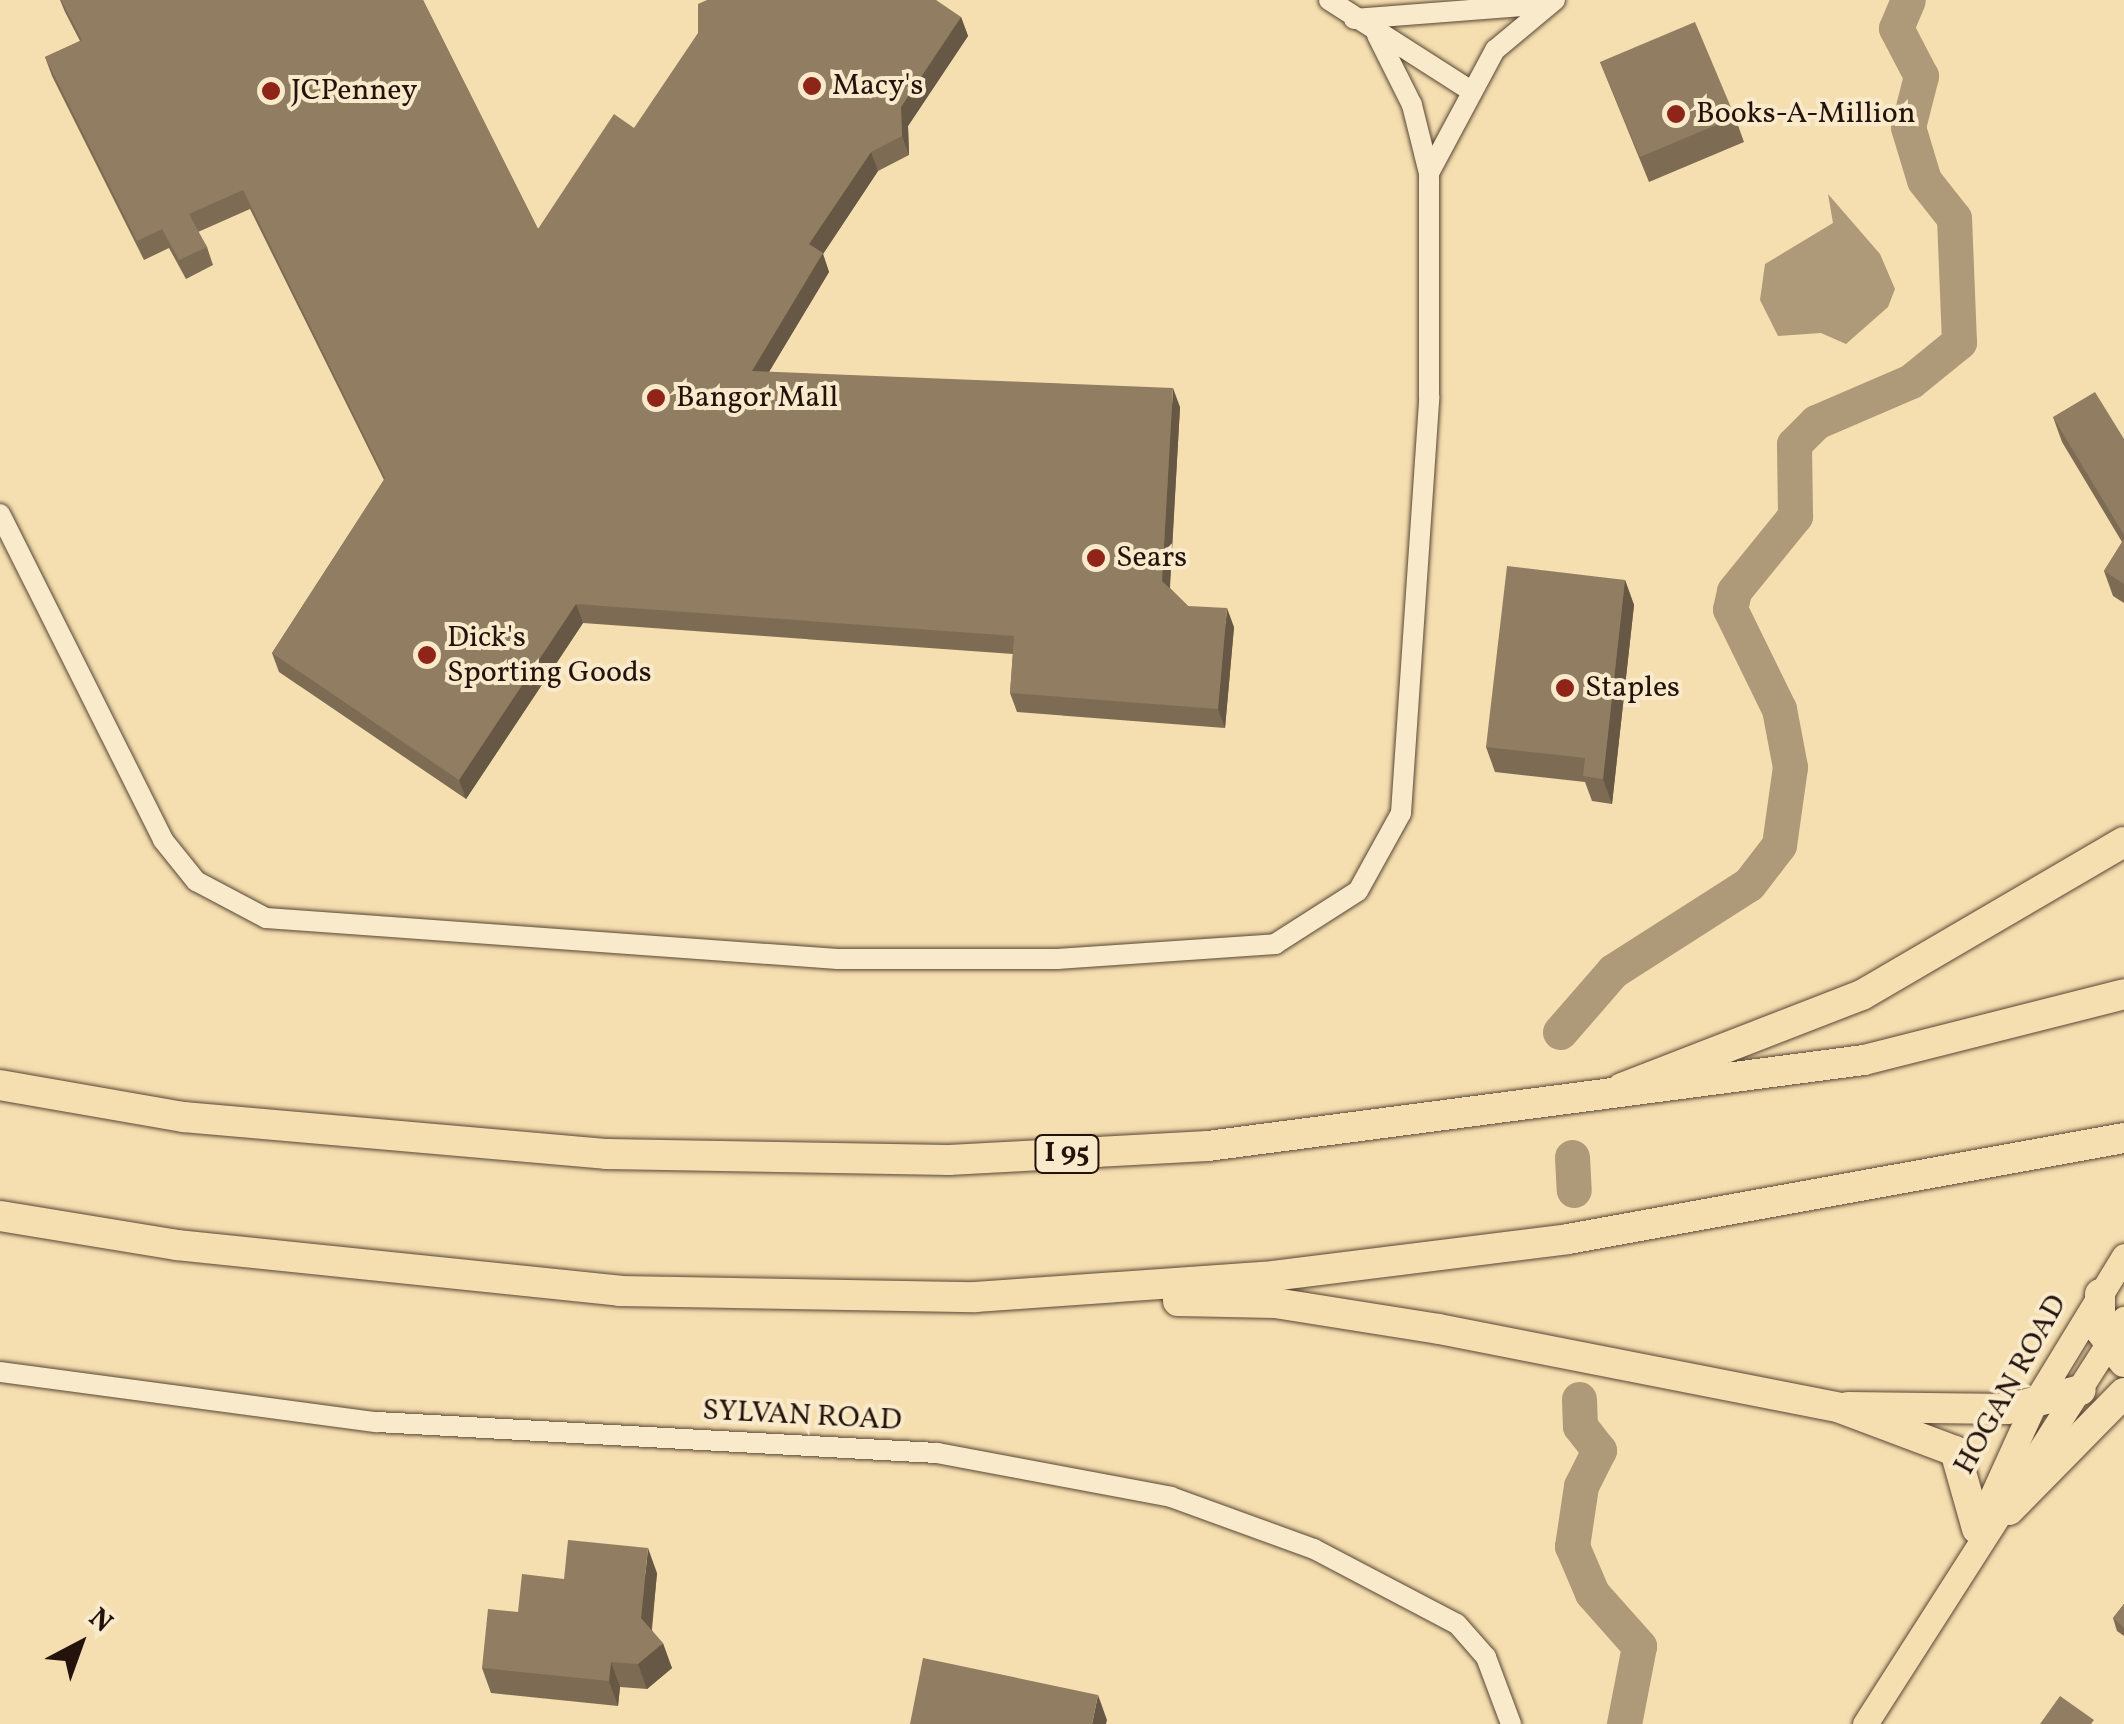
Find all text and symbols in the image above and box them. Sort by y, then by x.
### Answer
place label: Macy's [832,68,923,104]
place label: JCPenney [291,73,417,109]
marker: Macy's [801,75,823,97]
marker: JCPenney [260,80,282,102]
place label: Books-A-Million [1696,96,1916,132]
marker: Books-A-Million [1665,103,1687,125]
place label: Bangor Mall [676,380,838,416]
marker: Bangor Mall [645,387,667,409]
place label: Sears [1116,540,1187,576]
marker: Sears [1085,547,1107,569]
place label: Dick's Sporting Goods [447,620,652,690]
marker: Dick's Sporting Goods [416,644,438,666]
place label: Staples [1585,670,1680,706]
marker: Staples [1554,677,1576,699]
road number: I 95 [1032,1131,1102,1177]
street label: HOGAN ROAD [1947,1289,2075,1481]
street label: SYLVAN ROAD [701,1393,903,1439]
north arrow [30,1594,130,1694]
text: N [80,1600,120,1642]

